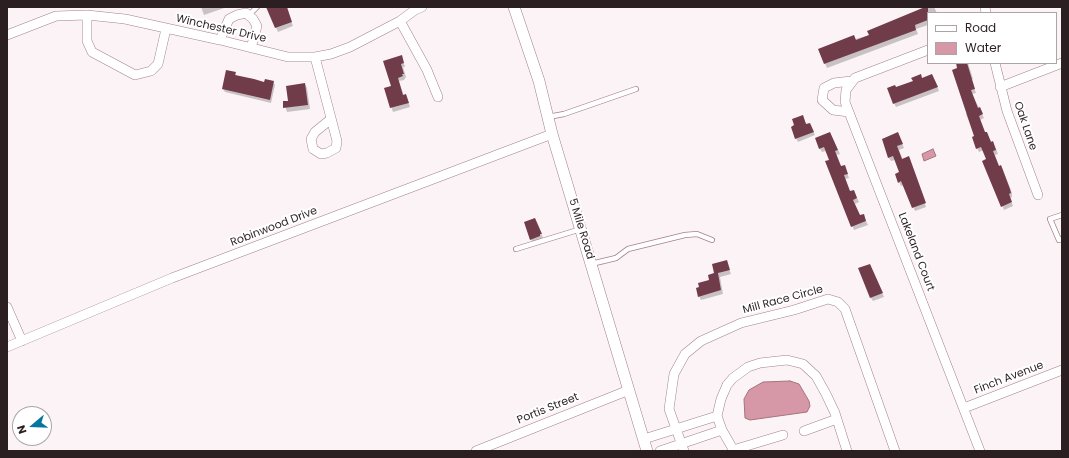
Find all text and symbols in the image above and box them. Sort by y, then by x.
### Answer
street label: Winchester Drive [175,12,267,46]
legend [927,12,1057,64]
text: Road [965,19,996,36]
text: Water [965,39,1001,56]
street label: Oak Lane [1011,100,1039,152]
street label: 5 Mile Road [565,197,597,261]
street label: Robinwood Drive [229,204,319,250]
street label: Lakeland Court [895,211,937,293]
street label: Mill Race Circle [741,283,825,317]
street label: Finch Avenue [972,359,1046,397]
street label: Portis Street [515,391,581,427]
north arrow [12,406,52,446]
text: N [13,423,31,436]

